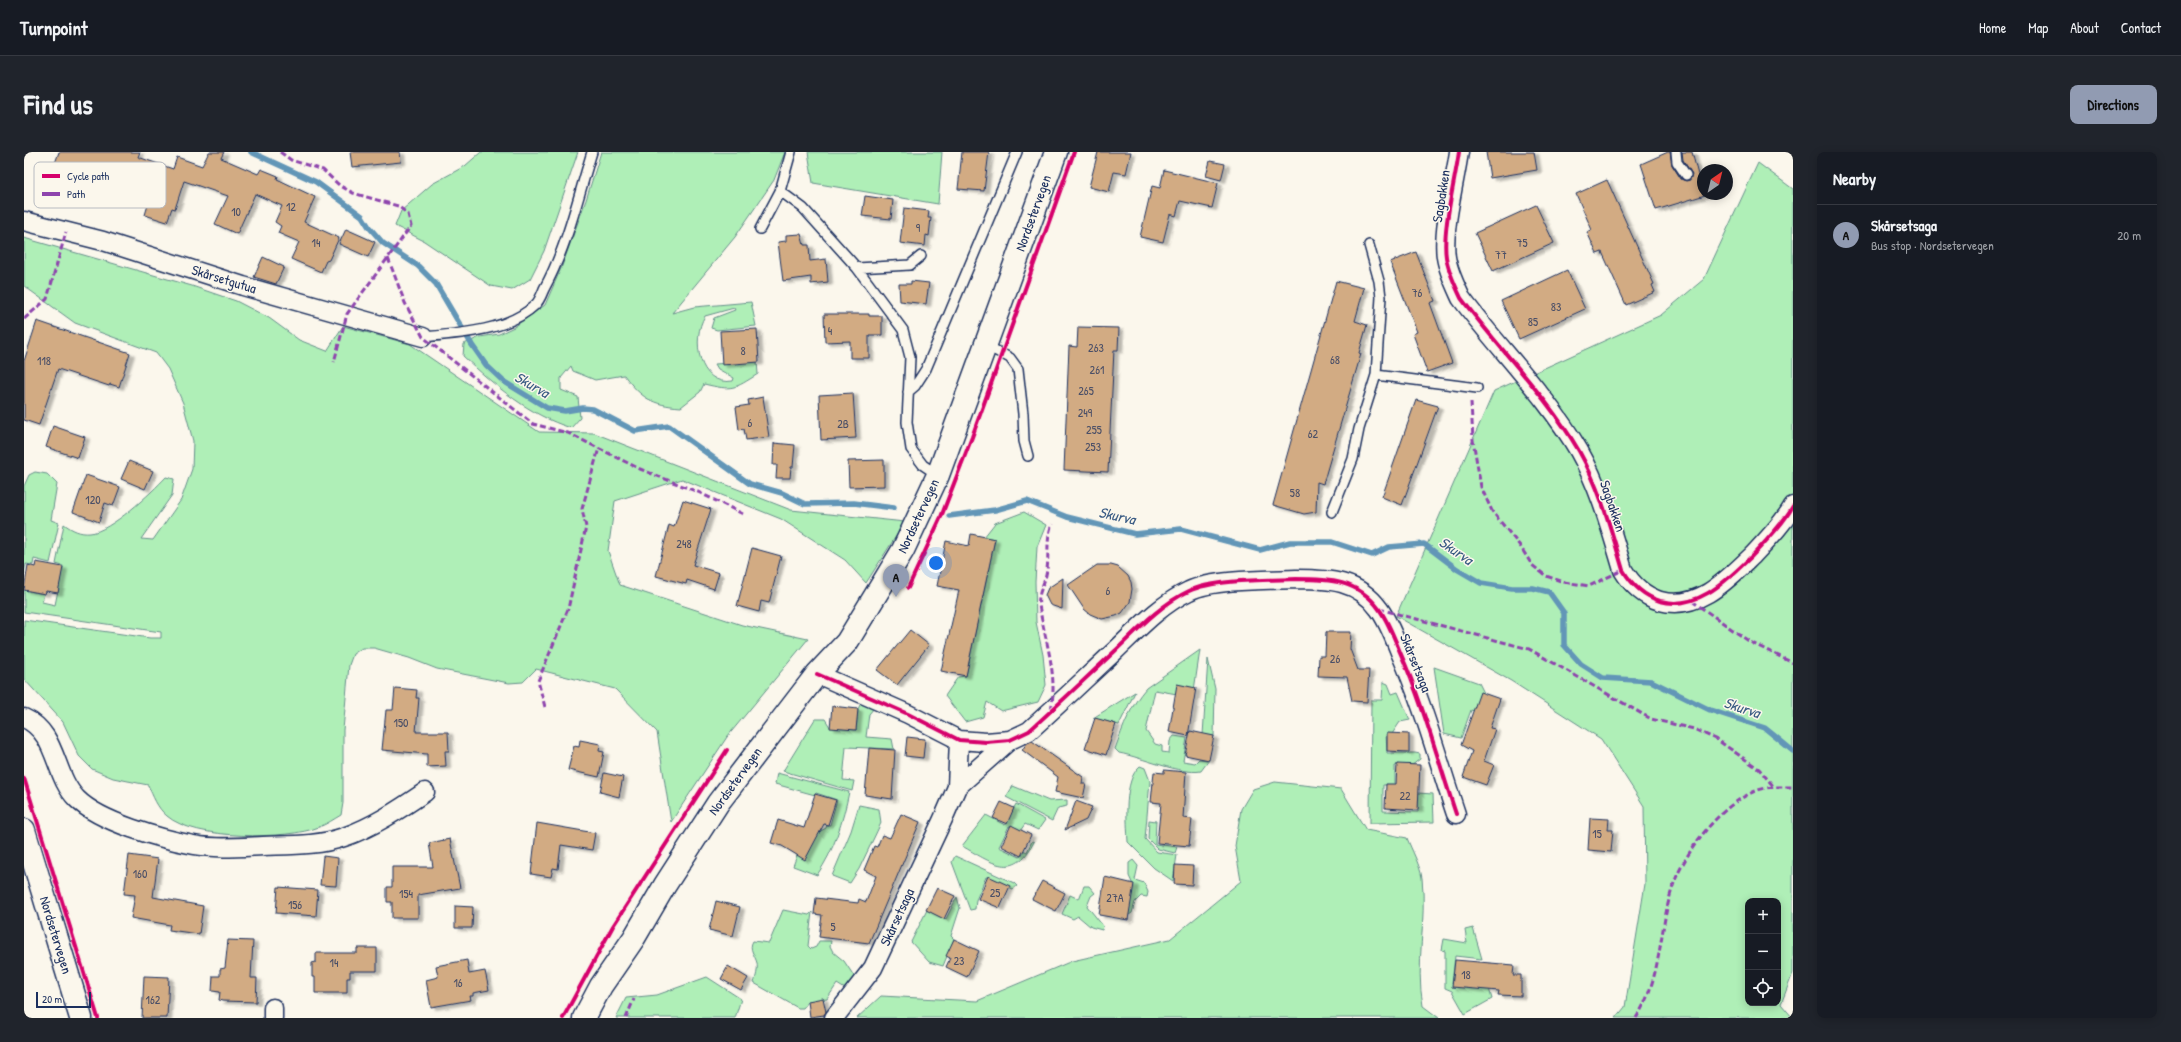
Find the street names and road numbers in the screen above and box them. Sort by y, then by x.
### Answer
street label: Sagbakken [1427,168,1455,224]
street label: Nordsetervegen [1010,172,1056,254]
street label: Skårsetgutua [189,260,259,298]
street label: Nordsetervegen [892,476,944,556]
street label: Sagbakken [1595,478,1631,534]
street label: Skårsetsaga [1395,631,1437,696]
street label: Nordsetervegen [703,743,767,819]
street label: Skårsetsaga [875,884,919,949]
street label: Nordsetervegen [35,894,77,976]

